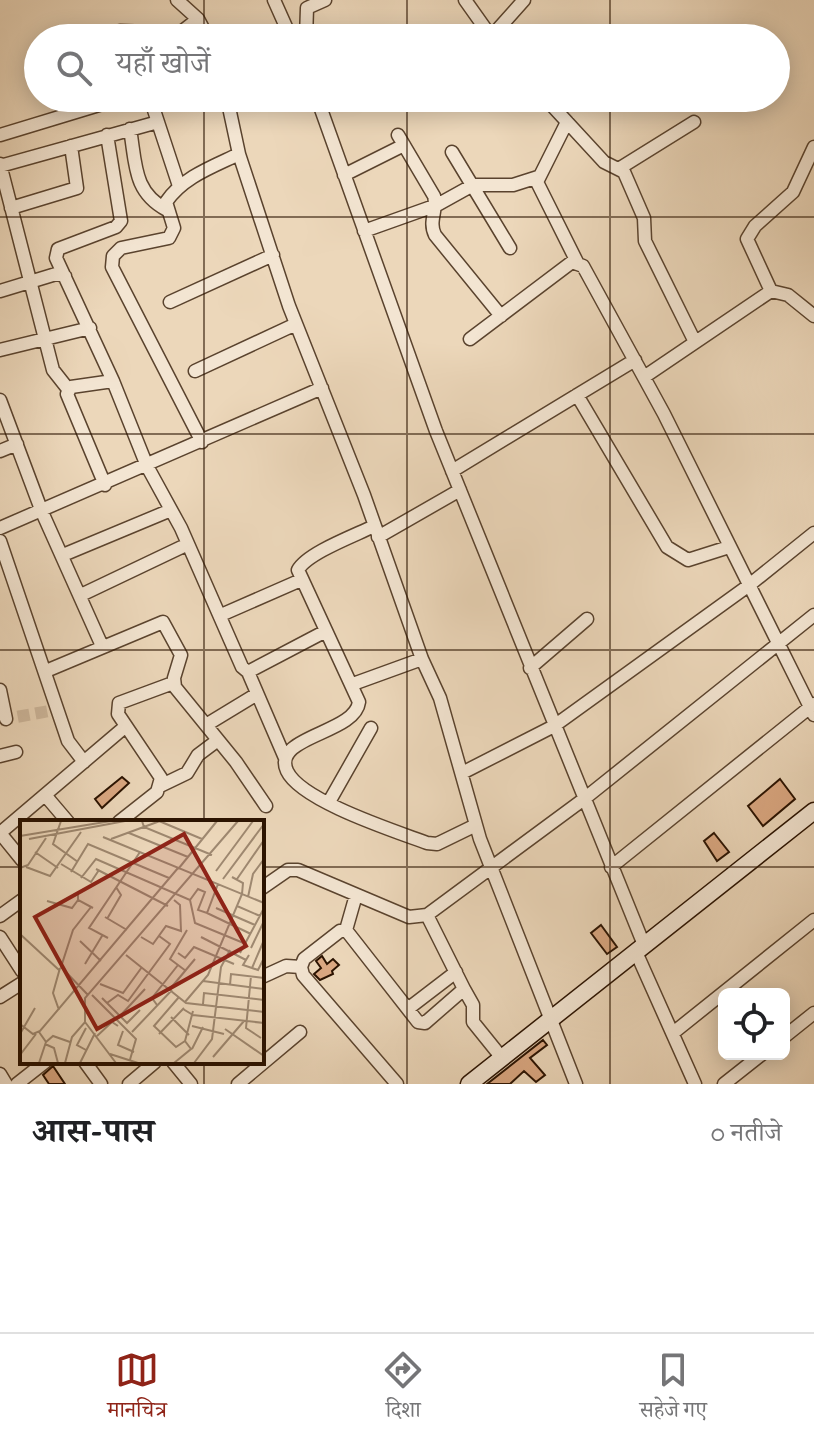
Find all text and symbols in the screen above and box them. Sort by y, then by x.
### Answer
search box [24,24,790,112]
text: यहाँ खोजें [116,45,210,81]
icon: search [52,46,96,90]
inset map [20,820,264,1064]
map controls [718,988,790,1060]
button: locate [718,988,790,1060]
text: आस-पास [32,1110,154,1151]
text: 0 नतीजे [710,1116,782,1148]
tab: मानचित्र [107,1348,167,1431]
tab: दिशा [381,1348,425,1431]
tab: सहेजे गए [640,1348,707,1431]

